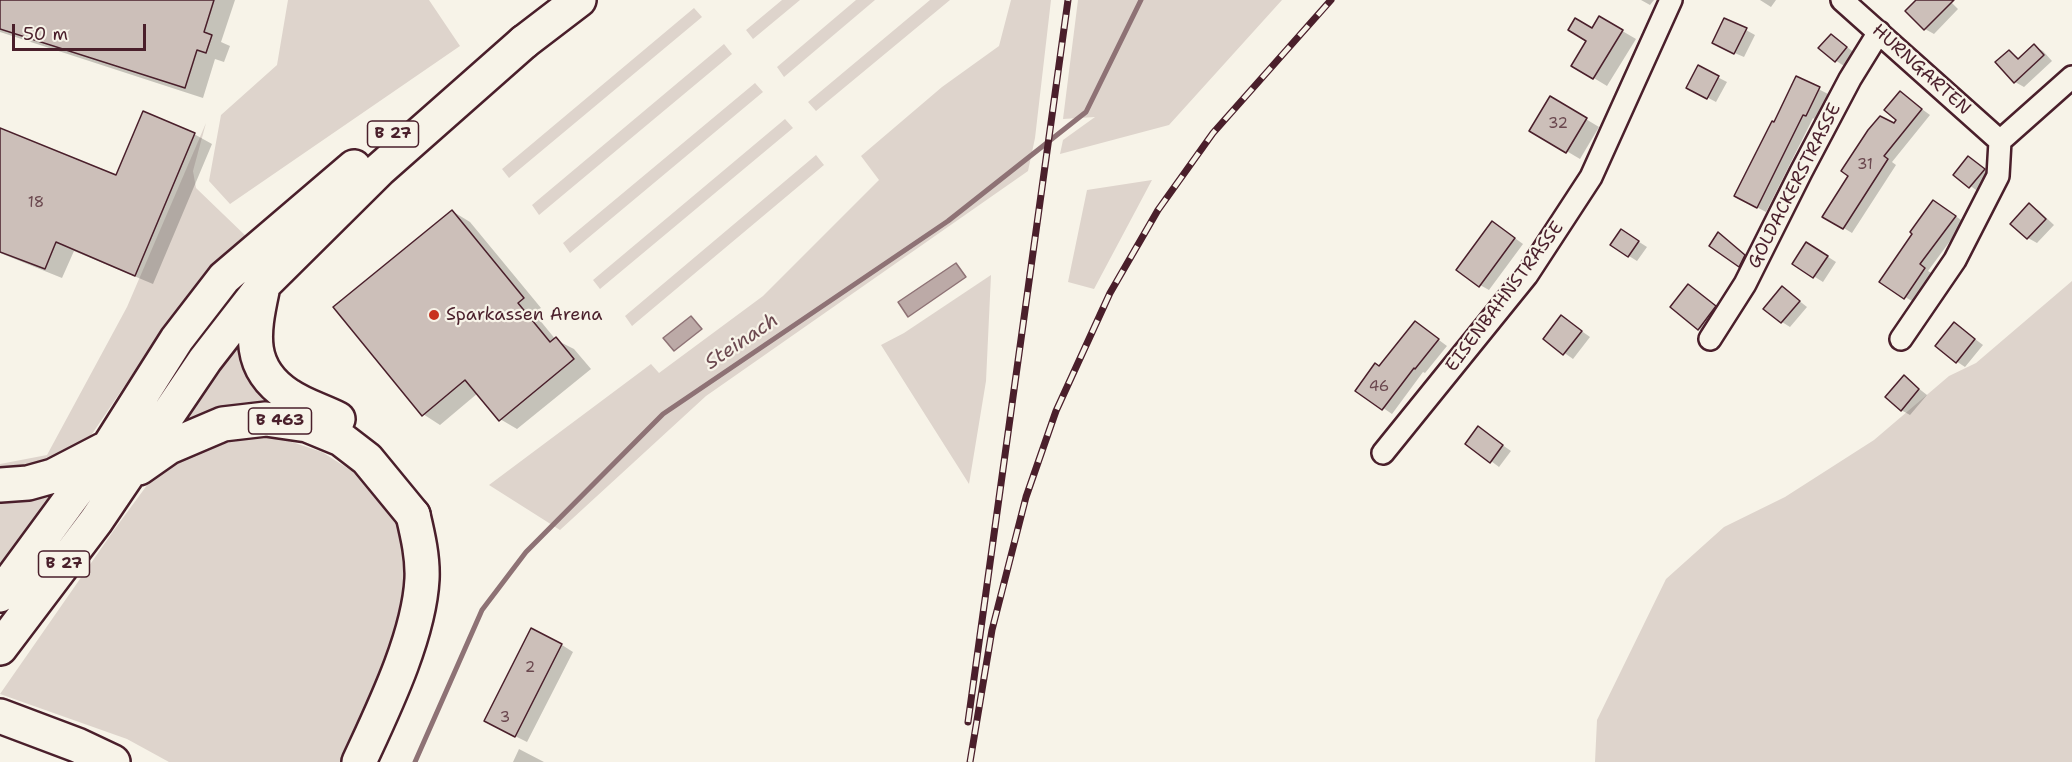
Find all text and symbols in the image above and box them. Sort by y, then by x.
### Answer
scale bar [15,12,148,50]
street label: HURNGARTEN [1867,20,1975,120]
text: 50 m [23,22,68,46]
street label: GOLDACKERSTRASSE [1744,100,1846,272]
house number: 32 [1548,115,1568,133]
road number: B 27 [368,121,418,147]
house number: 31 [1857,156,1873,174]
house number: 18 [28,194,44,212]
street label: EISENBAHNSTRASSE [1441,218,1569,376]
place label: Sparkassen Arena [446,304,602,326]
marker: Sparkassen Arena [427,308,441,322]
water label: Steinach [701,309,783,375]
house number: 46 [1369,378,1389,396]
road number: B 463 [248,408,312,434]
road number: B 27 [38,551,90,577]
house number: 2 [525,659,535,677]
house number: 3 [500,709,510,727]

